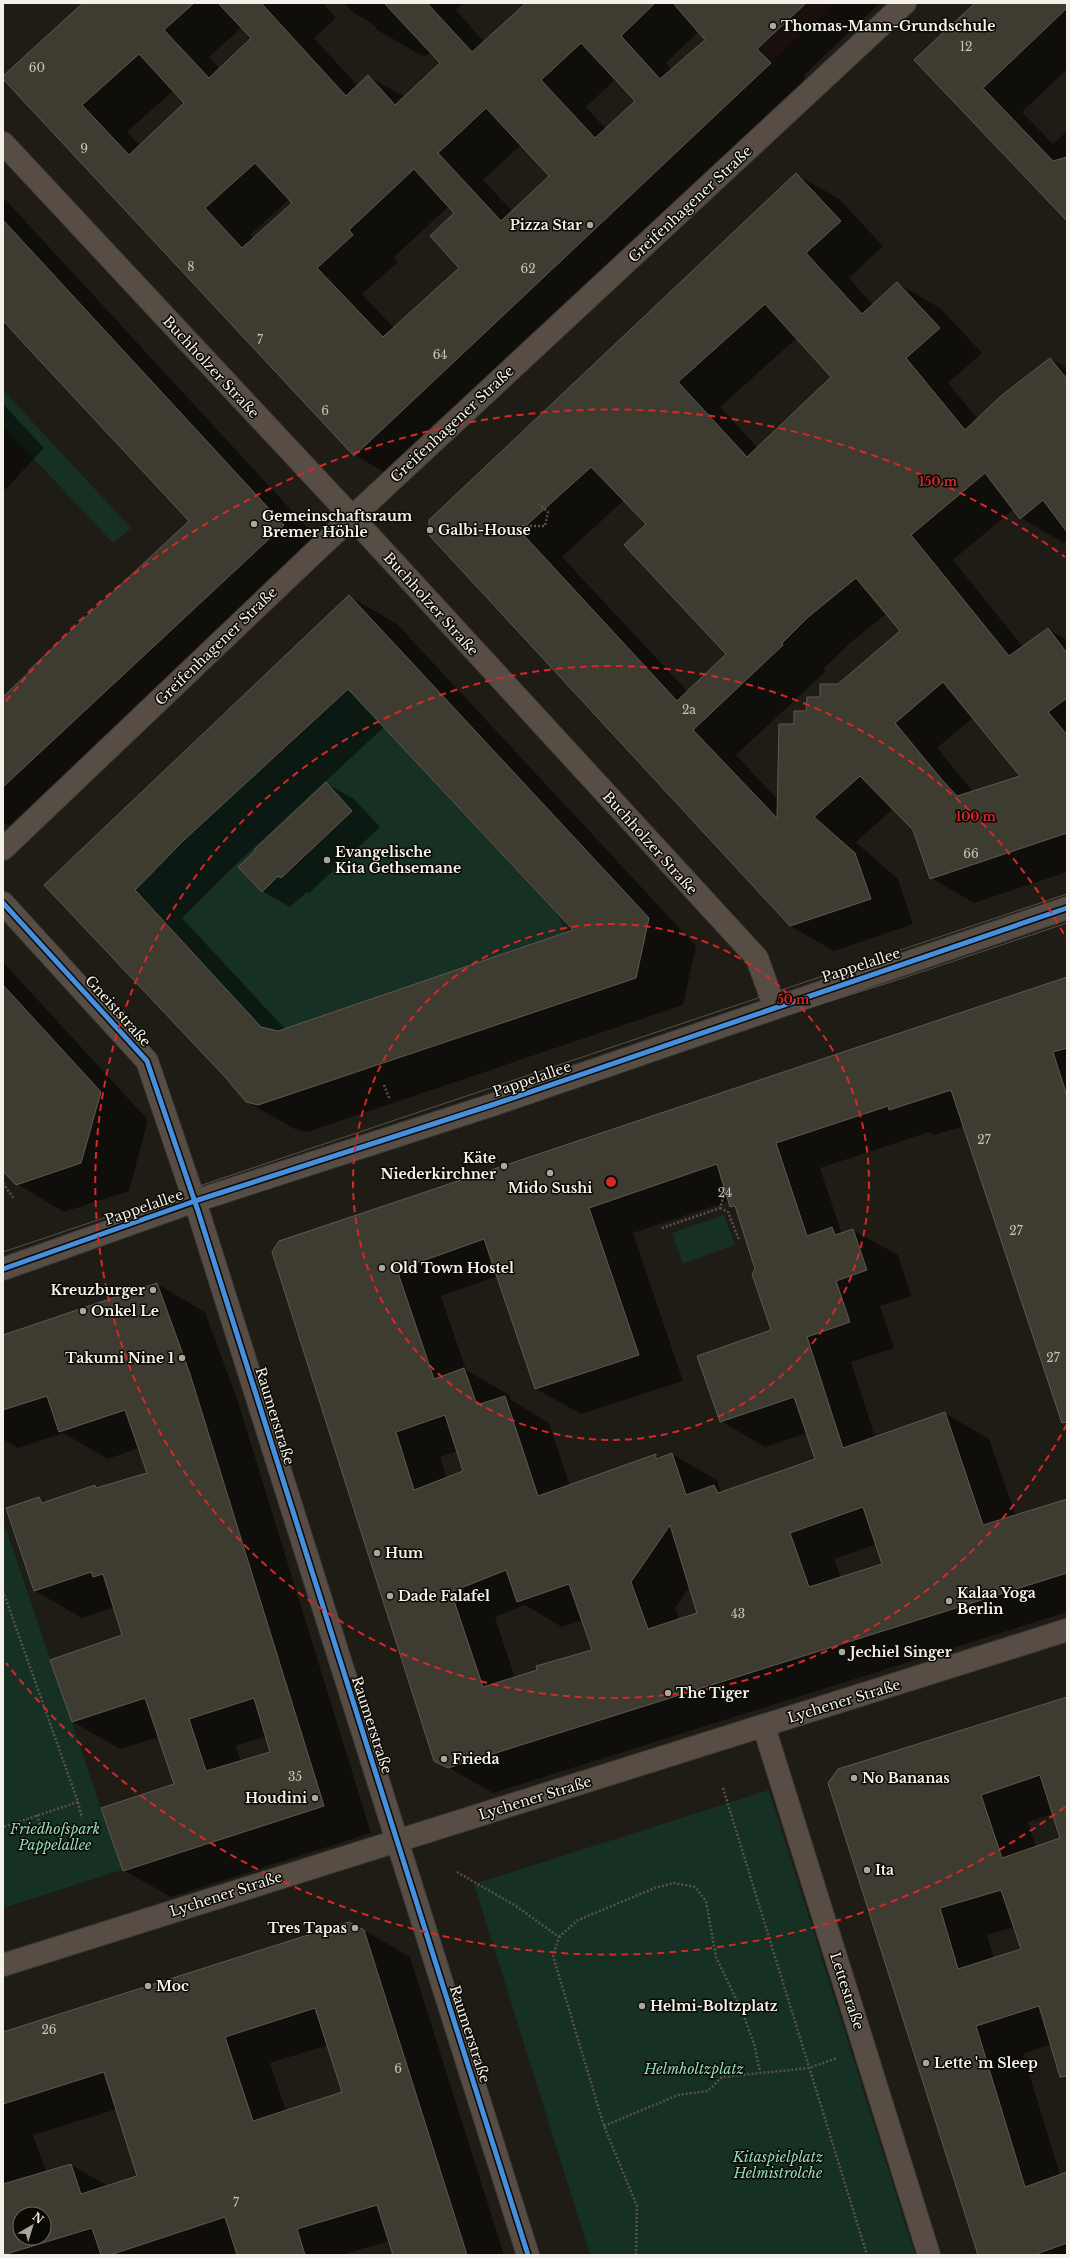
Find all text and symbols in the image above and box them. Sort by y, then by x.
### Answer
place label: Thomas-Mann-Grundschule [781,17,995,35]
marker: Thomas-Mann-Grundschule [768,21,778,31]
house number: 12 [960,39,972,54]
house number: 60 [29,60,45,75]
house number: 9 [80,141,88,156]
street label: Greifenhagener Straße [624,142,756,266]
place label: Pizza Star [510,216,582,234]
marker: Pizza Star [585,220,595,230]
house number: 8 [187,259,195,274]
house number: 62 [520,261,536,276]
street label: Buchholzer Straße [159,312,263,422]
house number: 7 [257,332,264,347]
house number: 64 [433,347,447,362]
street label: Greifenhagener Straße [386,362,518,486]
house number: 6 [321,403,329,418]
text: 150 m [919,474,958,489]
place label: Gemeinschaftsraum Bremer Höhle [262,507,413,541]
marker: Gemeinschaftsraum Bremer Höhle [249,519,259,529]
place label: Galbi-House [438,521,531,539]
marker: Galbi-House [425,525,435,535]
street label: Buchholzer Straße [380,549,482,659]
street label: Greifenhagener Straße [151,583,281,709]
house number: 2a [682,702,696,717]
street label: Buchholzer Straße [599,788,701,898]
text: 100 m [956,809,997,824]
place label: Evangelische Kita Gethsemane [335,843,461,877]
house number: 66 [963,846,979,861]
marker: Evangelische Kita Gethsemane [322,855,332,865]
street label: Pappelallee [819,944,903,986]
street label: Gneiststraße [81,972,155,1050]
text: 50 m [777,992,810,1007]
street label: Pappelallee [490,1057,574,1101]
house number: 27 [977,1132,992,1147]
place label: Käte Niederkirchner [380,1149,496,1183]
marker: Käte Niederkirchner [499,1161,509,1171]
marker: Mido Sushi [545,1168,555,1178]
centre of rings [604,1175,618,1189]
place label: Mido Sushi [508,1179,592,1197]
street label: Pappelallee [102,1185,186,1229]
house number: 24 [718,1185,732,1200]
house number: 27 [1009,1223,1024,1238]
place label: Old Town Hostel [390,1259,514,1277]
marker: Old Town Hostel [377,1263,387,1273]
place label: Kreuzburger [51,1281,145,1299]
marker: Kreuzburger [148,1285,158,1295]
place label: Onkel Le [91,1302,159,1320]
marker: Onkel Le [78,1306,88,1316]
place label: Takumi Nine 1 [65,1349,174,1367]
house number: 27 [1046,1350,1061,1365]
marker: Takumi Nine 1 [177,1353,187,1363]
street label: Raumerstraße [252,1365,298,1467]
place label: Hum [385,1544,424,1562]
marker: Hum [372,1548,382,1558]
place label: Kalaa Yoga Berlin [957,1584,1036,1618]
place label: Dade Falafel [398,1587,490,1605]
marker: Dade Falafel [385,1591,395,1601]
marker: Kalaa Yoga Berlin [944,1596,954,1606]
house number: 43 [731,1606,745,1621]
place label: Jechiel Singer [847,1643,952,1661]
marker: Jechiel Singer [837,1647,847,1657]
street label: Raumerstraße [348,1674,396,1776]
street label: Lychener Straße [785,1675,903,1727]
place label: The Tiger [676,1684,749,1702]
marker: The Tiger [663,1688,673,1698]
place label: Frieda [452,1750,500,1768]
marker: Frieda [439,1754,449,1764]
house number: 35 [288,1769,302,1784]
place label: No Bananas [862,1769,950,1787]
street label: Lychener Straße [476,1772,594,1824]
marker: No Bananas [849,1773,859,1783]
place label: Houdini [245,1789,307,1807]
marker: Houdini [310,1793,320,1803]
park label: Friedhofspark Pappelallee [9,1820,100,1854]
place label: Ita [875,1861,894,1879]
marker: Ita [862,1865,872,1875]
street label: Lychener Straße [167,1867,285,1921]
place label: Tres Tapas [267,1919,347,1937]
marker: Tres Tapas [350,1923,360,1933]
street label: Lettestraße [826,1950,868,2032]
place label: Moc [156,1977,189,1995]
marker: Moc [143,1981,153,1991]
street label: Raumerstraße [446,1983,494,2085]
place label: Helmi-Boltzplatz [650,1997,778,2015]
marker: Helmi-Boltzplatz [637,2001,647,2011]
house number: 26 [41,2022,57,2037]
place label: Lette 'm Sleep [934,2054,1038,2072]
marker: Lette 'm Sleep [921,2058,931,2068]
park label: Helmholtzplatz [643,2060,744,2078]
house number: 6 [394,2061,402,2076]
park label: Kitaspielplatz Helmistrolche [732,2148,823,2182]
house number: 7 [233,2195,240,2210]
north arrow [12,2206,52,2246]
text: N [30,2209,47,2227]

